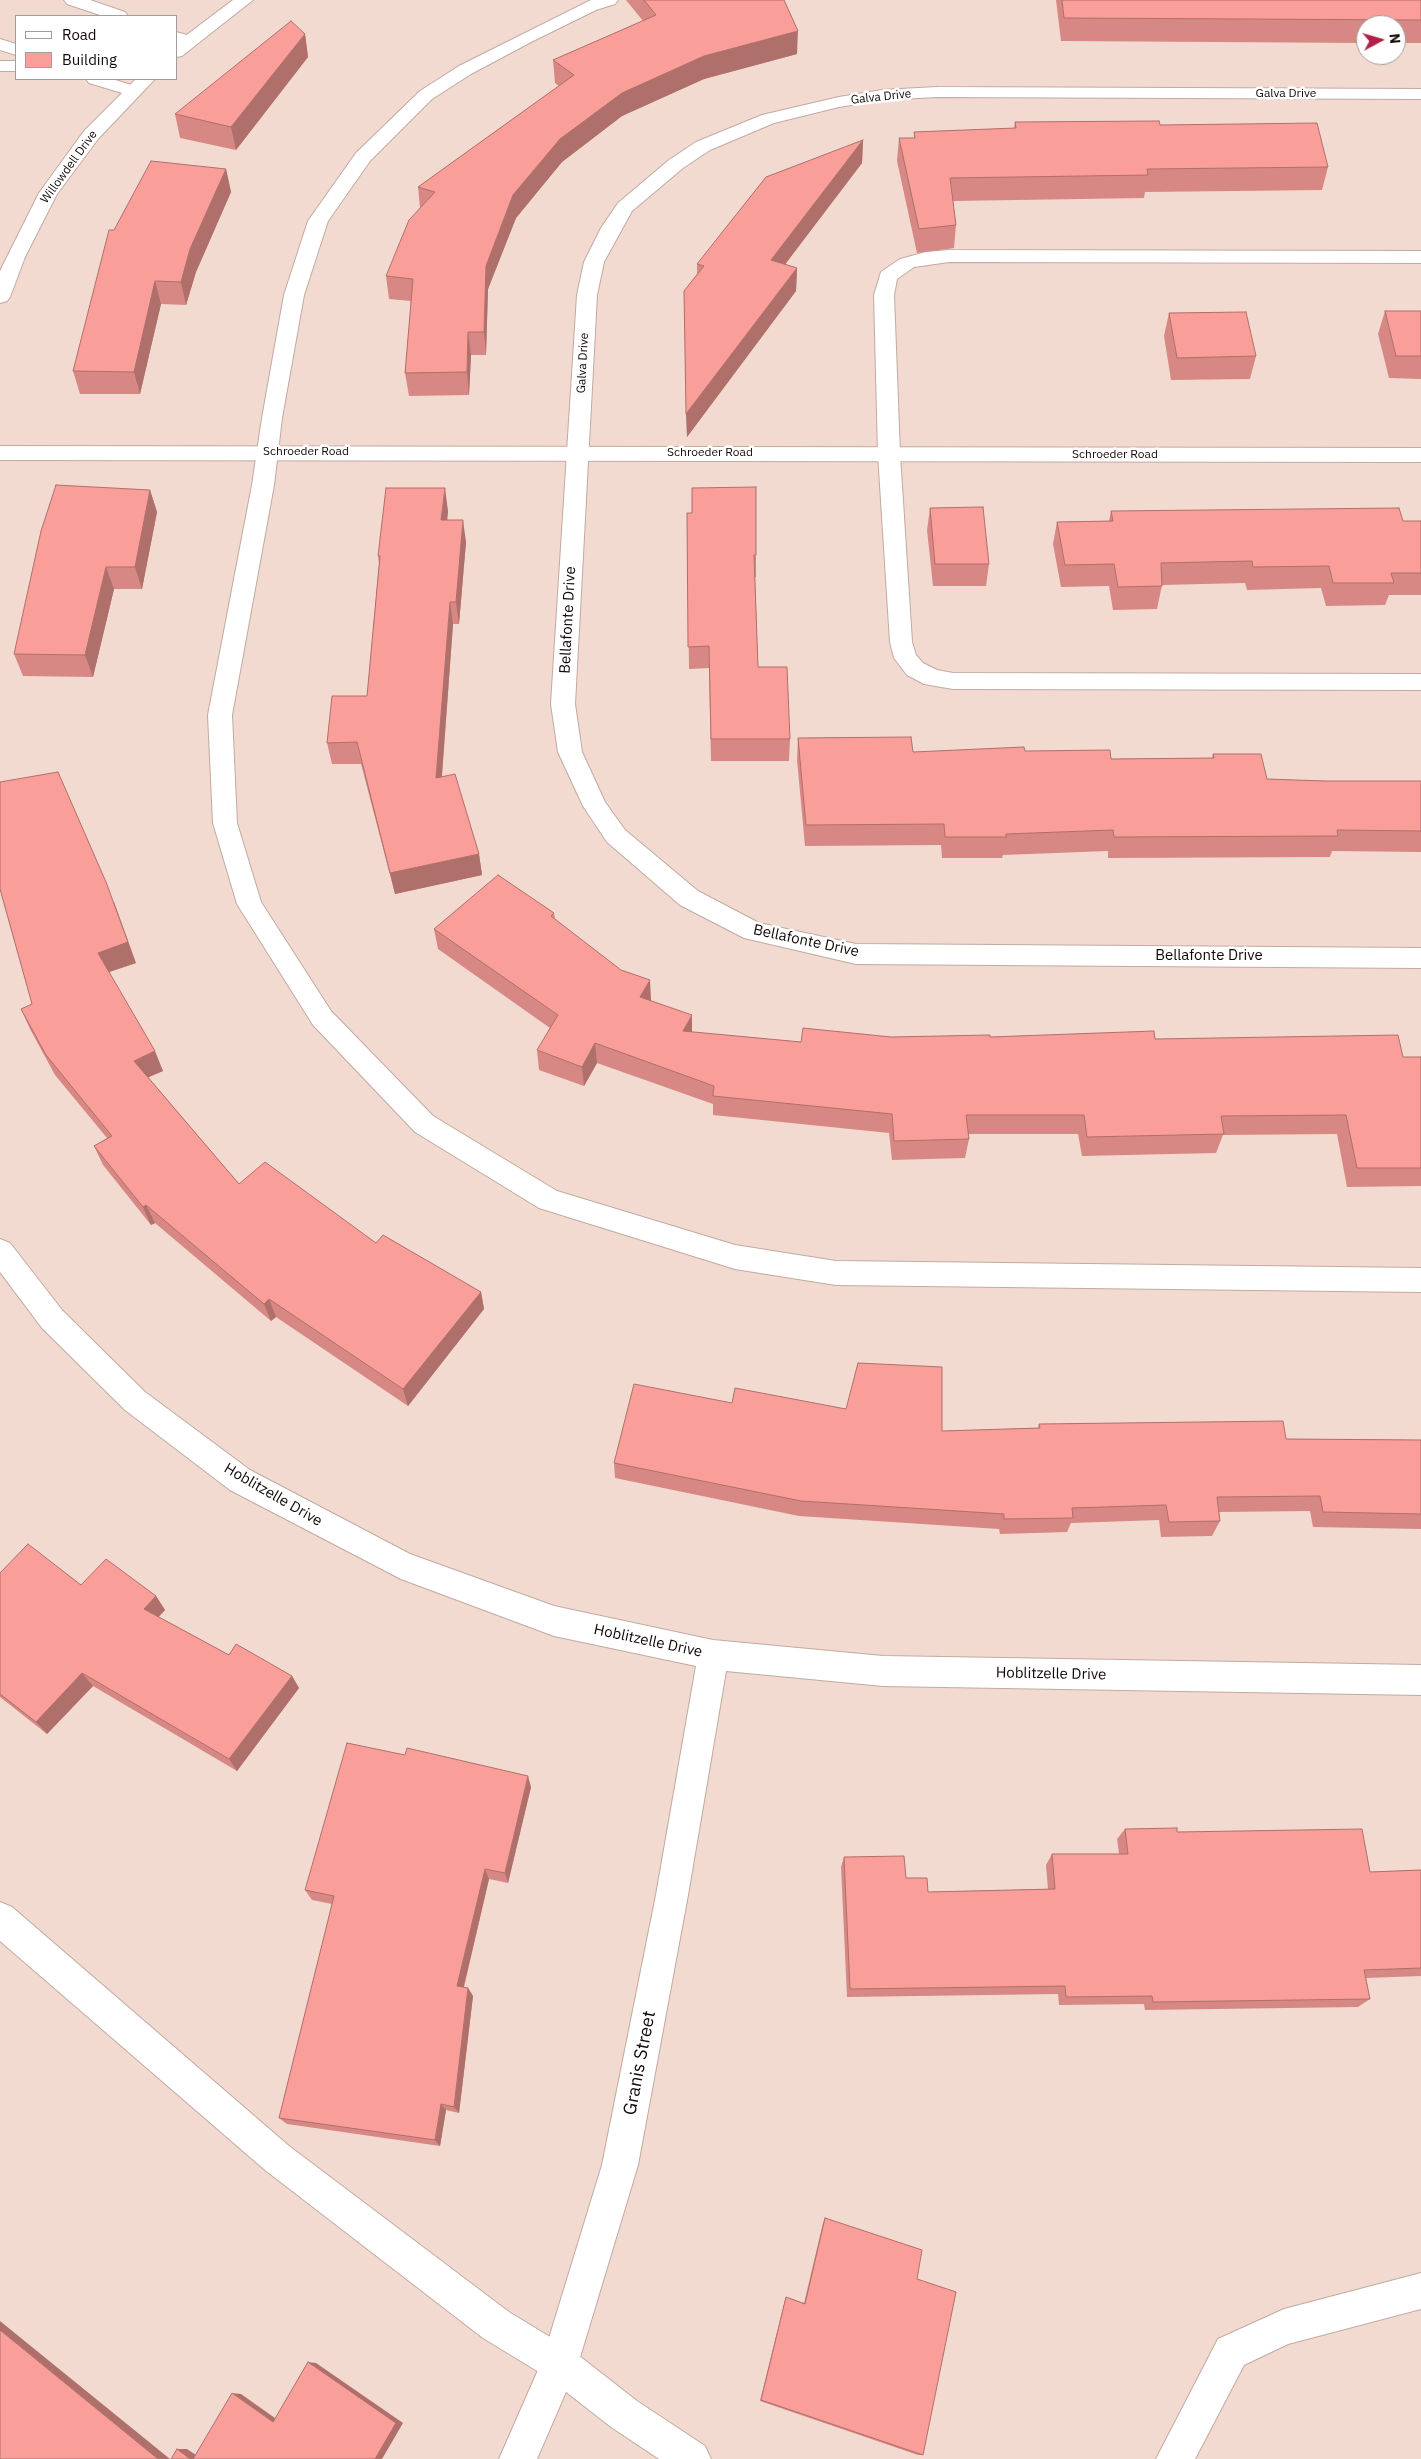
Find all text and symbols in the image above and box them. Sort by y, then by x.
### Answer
legend [15,15,178,80]
north arrow [1356,15,1406,65]
text: Road [62,25,97,44]
text: N [1385,33,1404,45]
text: Building [62,50,117,69]
street label: Galva Drive [850,87,912,107]
street label: Galva Drive [1256,87,1316,101]
street label: Willowdell Drive [38,128,100,206]
street label: Galva Drive [574,332,592,394]
street label: Schroeder Road [263,445,349,459]
street label: Schroeder Road [667,446,753,460]
street label: Schroeder Road [1072,448,1158,462]
street label: Bellafonte Drive [556,566,580,674]
street label: Bellafonte Drive [751,921,861,961]
street label: Bellafonte Drive [1155,947,1263,965]
street label: Hoblitzelle Drive [221,1460,325,1530]
street label: Hoblitzelle Drive [592,1621,704,1661]
street label: Hoblitzelle Drive [996,1664,1106,1684]
street label: Granis Street [619,2009,661,2117]

